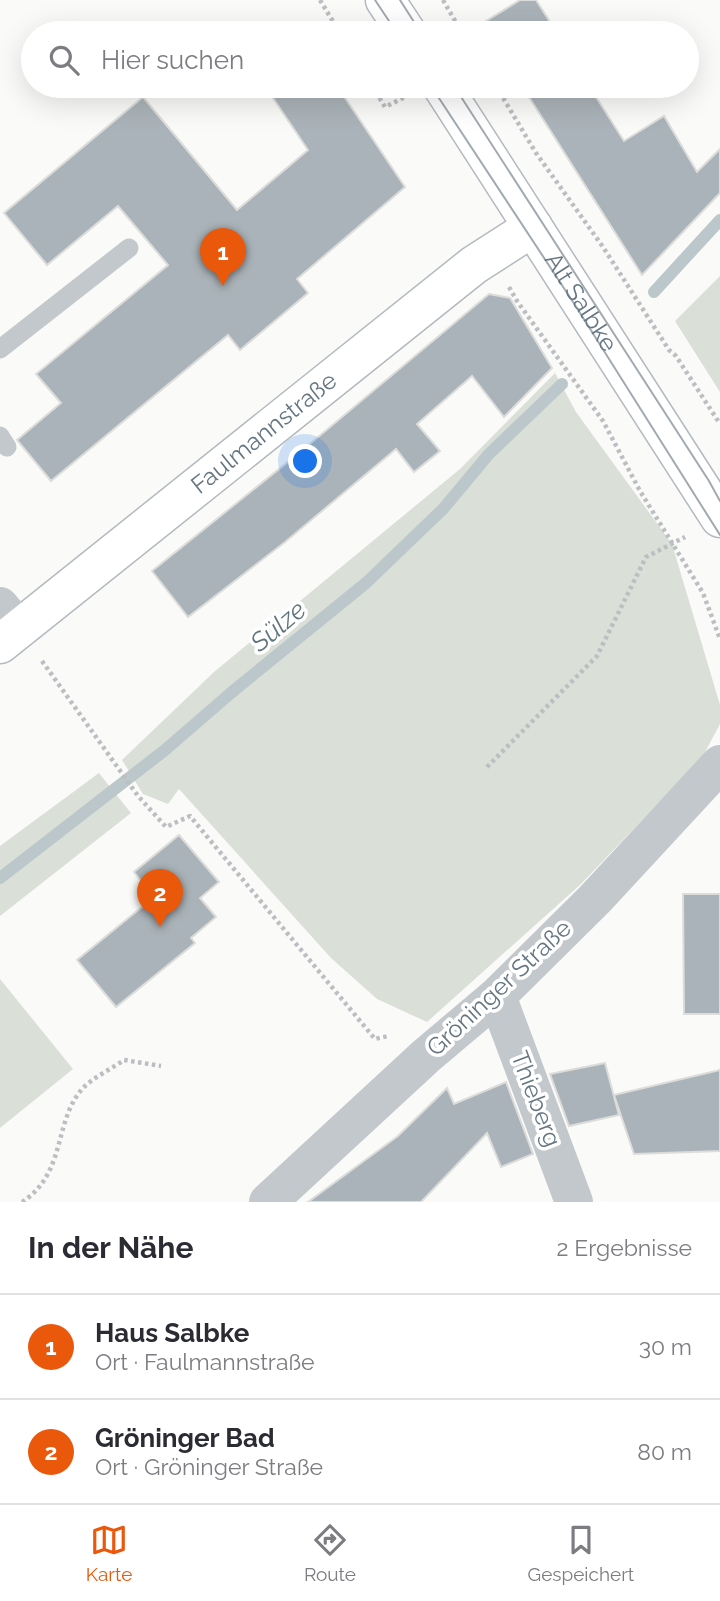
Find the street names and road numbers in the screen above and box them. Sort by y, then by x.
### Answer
street label: Alt Salbke [539,247,624,357]
street label: Faulmannstraße [185,366,342,499]
street label: Gröninger Straße [420,913,577,1062]
street label: Thieberg [505,1047,568,1151]

